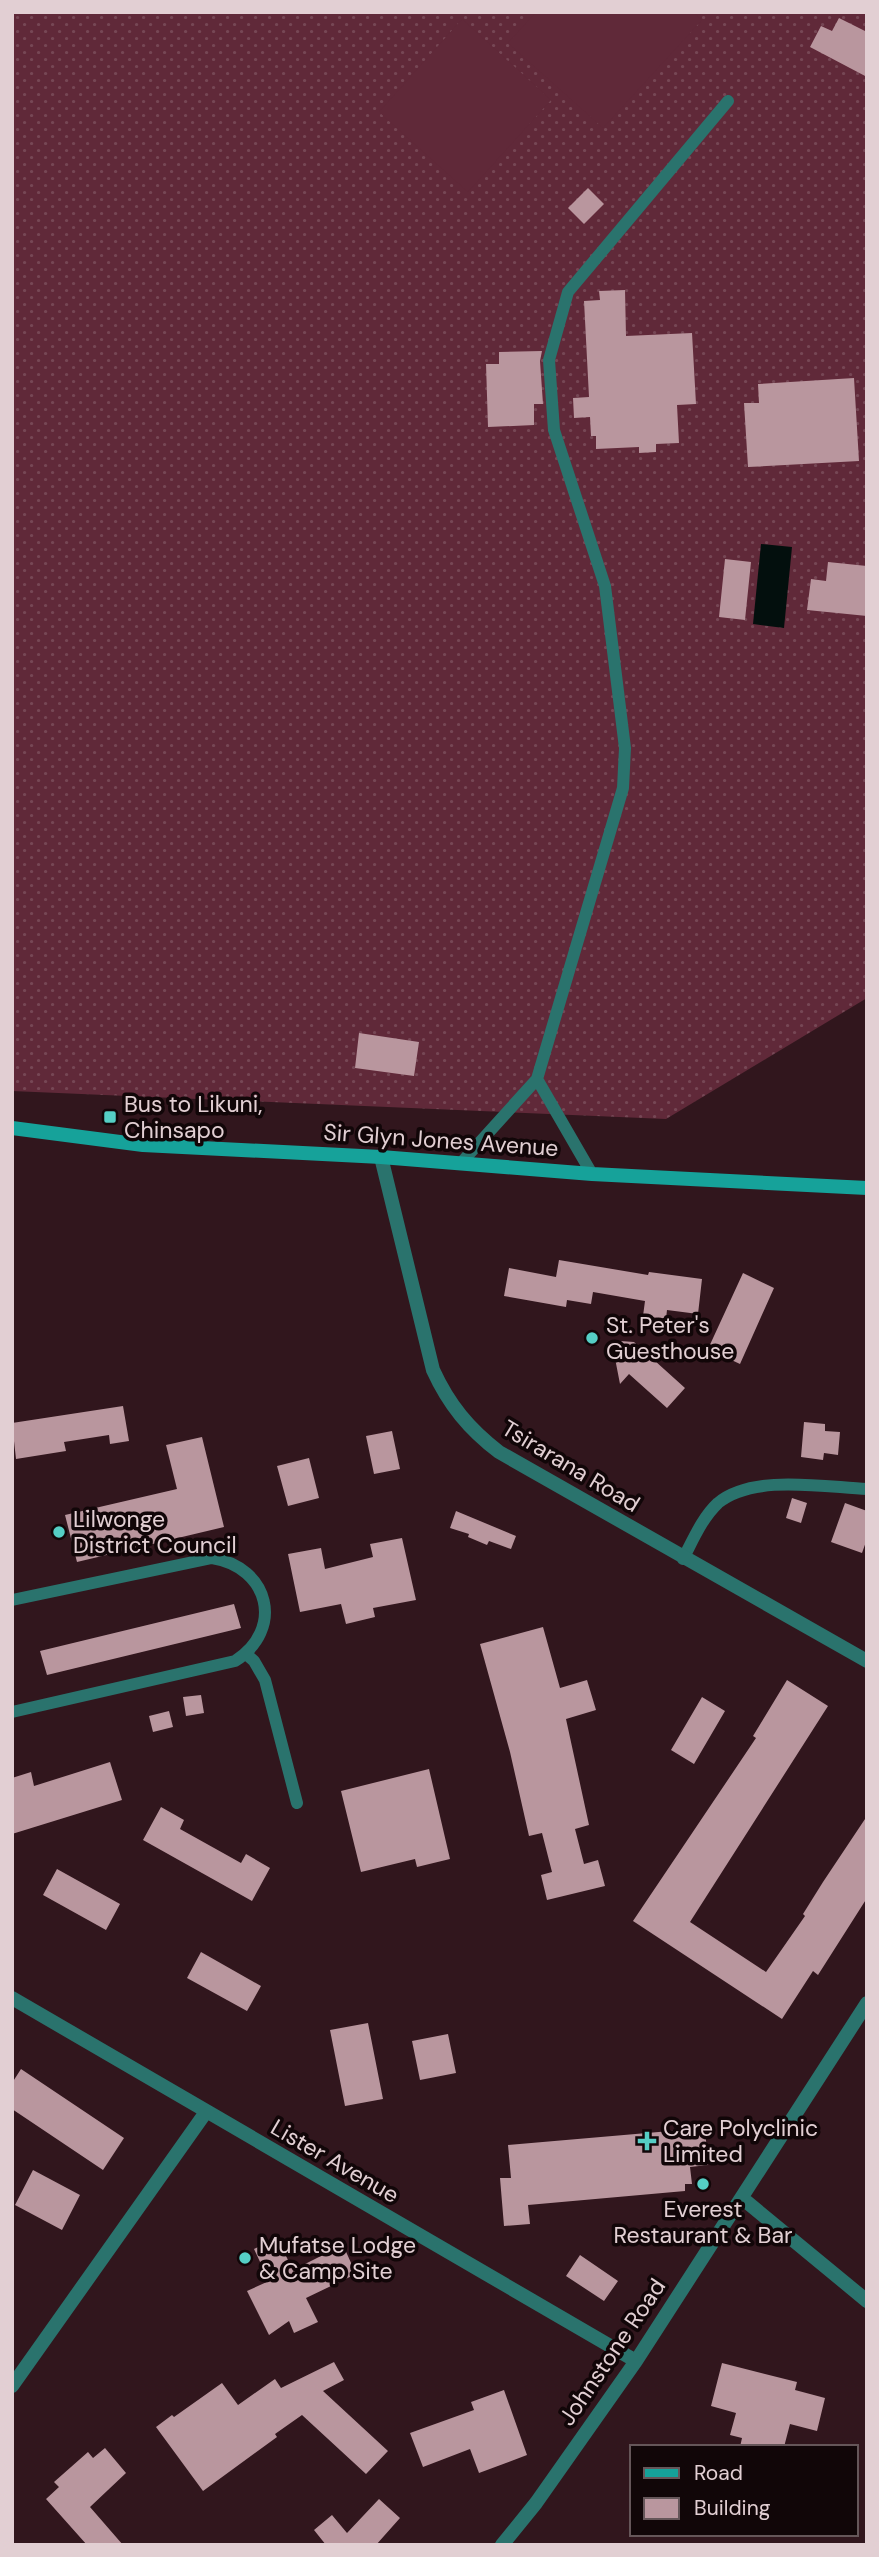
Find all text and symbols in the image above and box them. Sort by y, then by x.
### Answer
place label: Bus to Likuni, Chinsapo [124,1089,262,1145]
marker: Bus to Likuni, Chinsapo [102,1109,118,1125]
street label: Sir Glyn Jones Avenue [323,1117,559,1163]
place label: St. Peter's Guesthouse [606,1310,734,1366]
marker: St. Peter's Guesthouse [584,1330,600,1346]
street label: Tsirarana Road [496,1413,646,1519]
place label: Lilwonge District Council [73,1504,237,1560]
marker: Lilwonge District Council [51,1524,67,1540]
street label: Lister Avenue [265,2112,405,2210]
place label: Care Polyclinic Limited [663,2113,818,2169]
marker: Care Polyclinic Limited [637,2131,657,2151]
marker: Everest Restaurant & Bar [695,2176,711,2192]
place label: Everest Restaurant & Bar [613,2194,793,2250]
place label: Mufatse Lodge & Camp Site [259,2230,416,2286]
marker: Mufatse Lodge & Camp Site [237,2250,253,2266]
street label: Johnstone Road [552,2273,672,2431]
legend [630,2445,858,2536]
text: Road [694,2459,743,2487]
text: Building [694,2494,771,2522]

